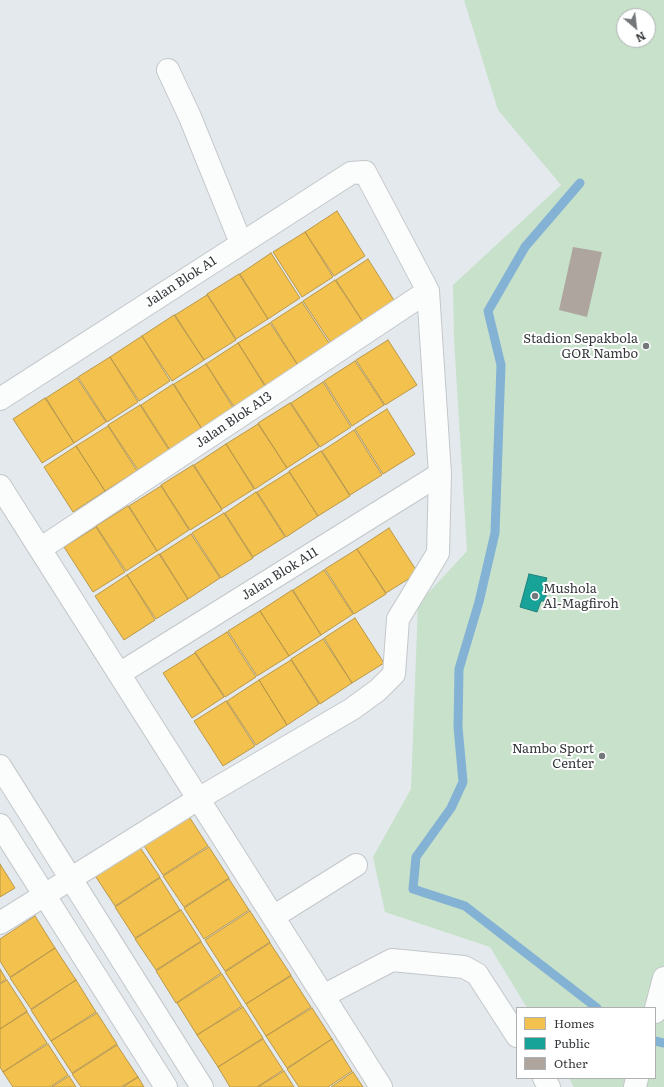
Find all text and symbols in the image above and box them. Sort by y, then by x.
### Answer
north arrow [616,8,656,48]
text: N [633,28,649,47]
street label: Jalan Blok A1 [142,253,220,311]
place label: Stadion Sepakbola GOR Nambo [523,331,638,362]
marker: Stadion Sepakbola GOR Nambo [641,341,651,351]
street label: Jalan Blok A13 [193,389,275,451]
street label: Jalan Blok A11 [239,544,321,604]
place label: Mushola Al-Magfiroh [543,581,619,612]
marker: Mushola Al-Magfiroh [530,591,540,601]
place label: Nambo Sport Center [512,741,594,772]
marker: Nambo Sport Center [597,751,607,761]
legend [516,1007,656,1079]
text: Homes [554,1014,594,1032]
text: Public [554,1034,590,1052]
text: Other [554,1054,588,1072]

